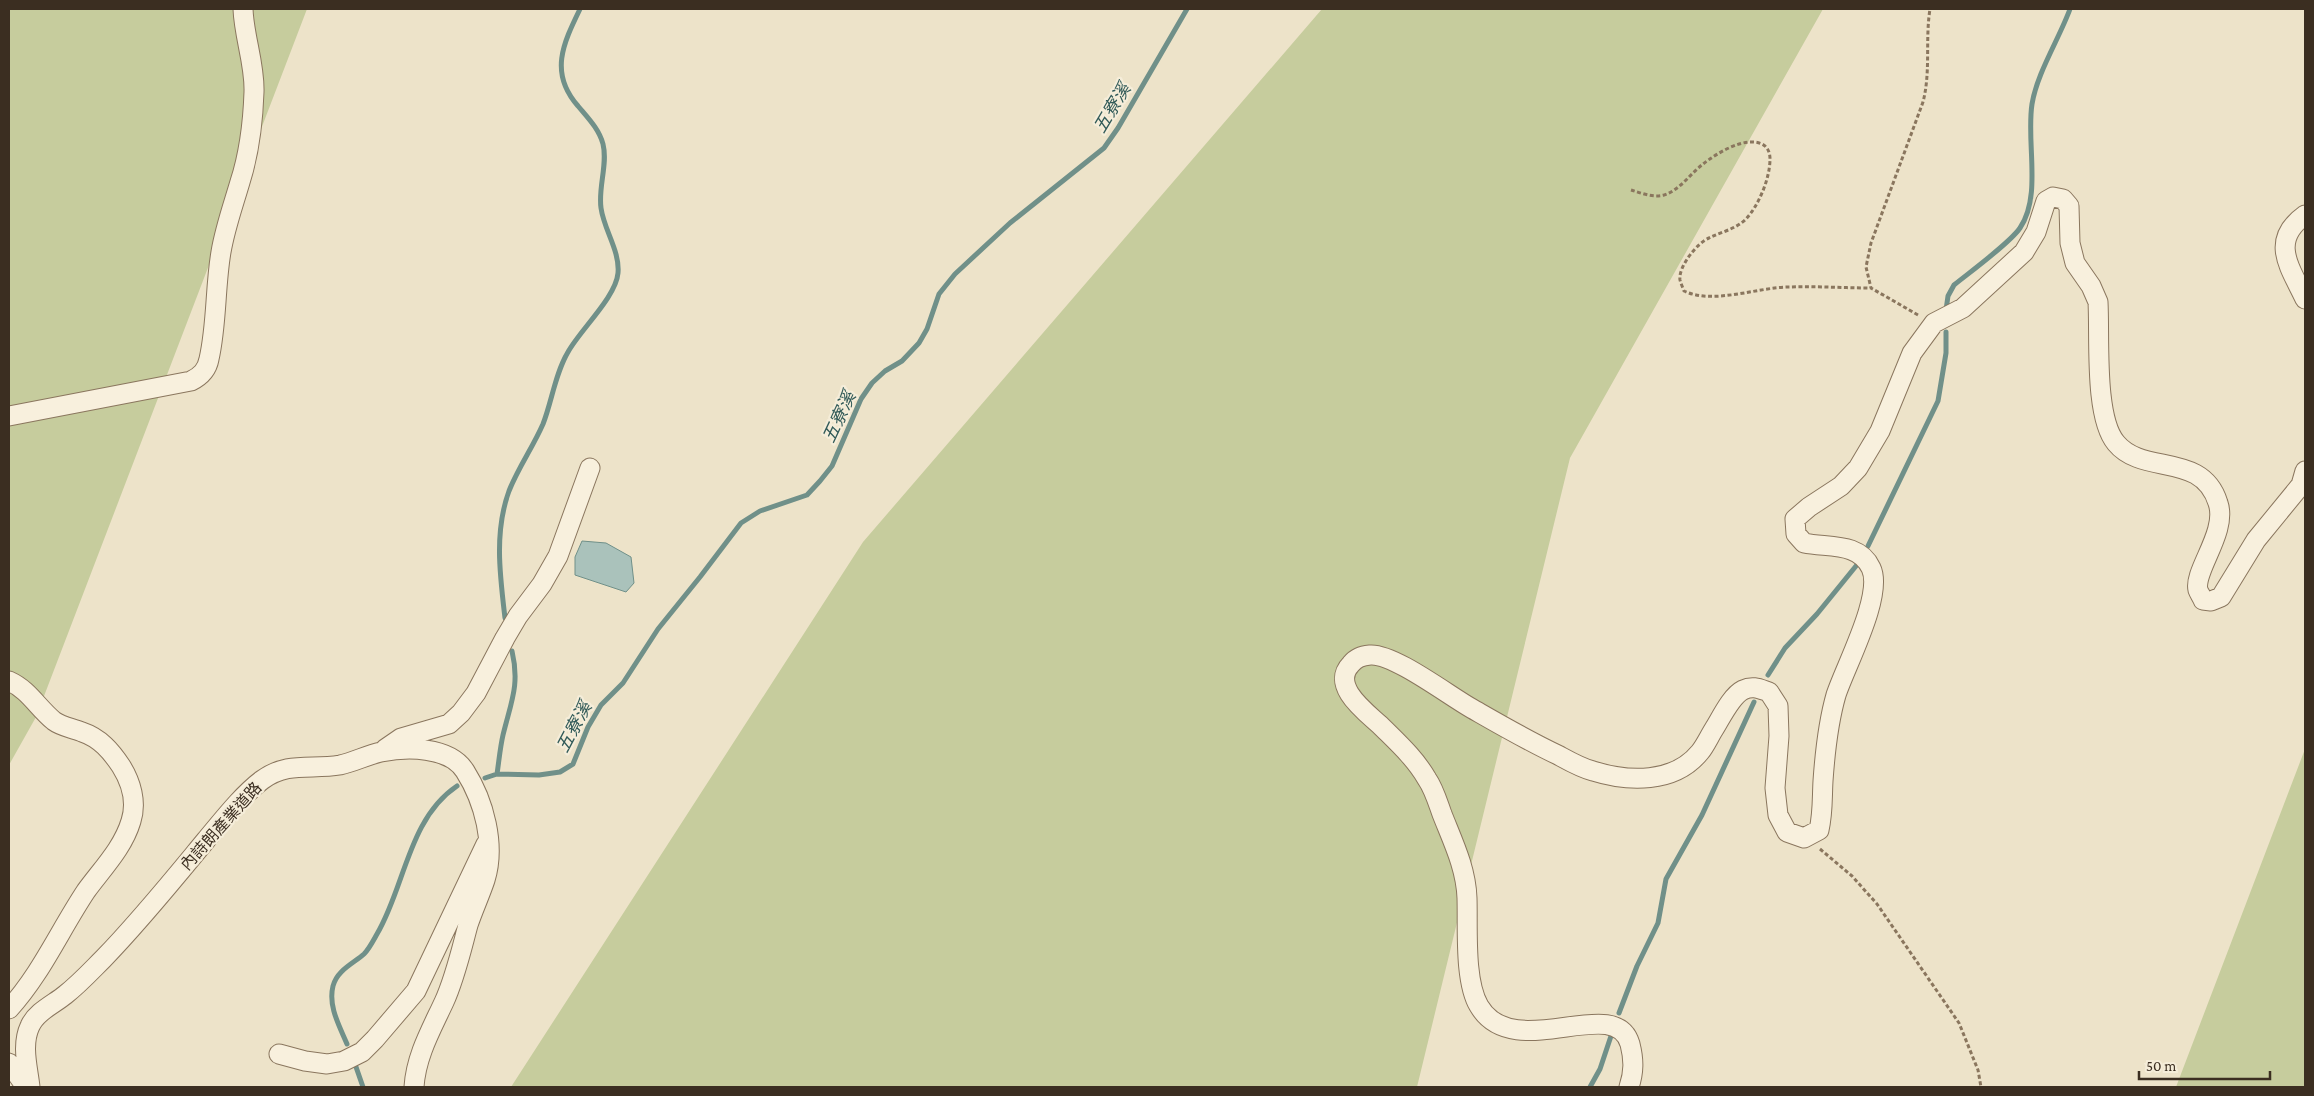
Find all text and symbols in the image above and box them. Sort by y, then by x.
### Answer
water label: 五寮溪 [1090,77,1136,136]
water label: 五寮溪 [819,386,861,446]
water label: 五寮溪 [552,696,597,756]
street label: 內詩朗產業道路 [177,779,265,873]
scale bar [2139,1048,2270,1080]
text: 50 m [2146,1058,2176,1074]

